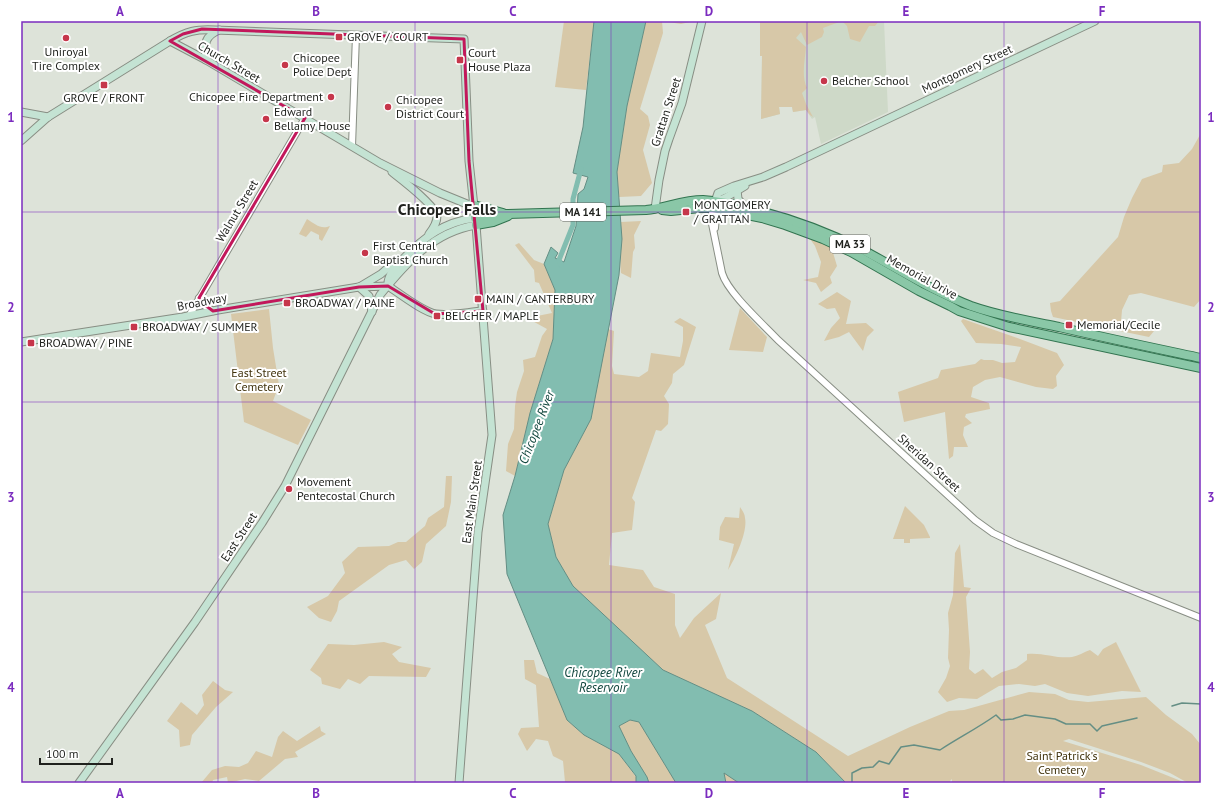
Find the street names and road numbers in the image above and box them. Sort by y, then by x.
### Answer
street label: Church Street [195,38,263,86]
street label: Montgomery Street [919,41,1014,96]
street label: Grattan Street [647,75,684,148]
street label: Walnut Street [212,177,261,245]
road number: MA 141 [560,203,606,221]
road number: MA 33 [830,235,870,253]
street label: Memorial Drive [884,251,960,302]
street label: Broadway [176,289,228,314]
street label: Sheridan Street [895,431,964,495]
street label: East Main Street [458,459,485,544]
street label: East Street [217,509,260,564]

